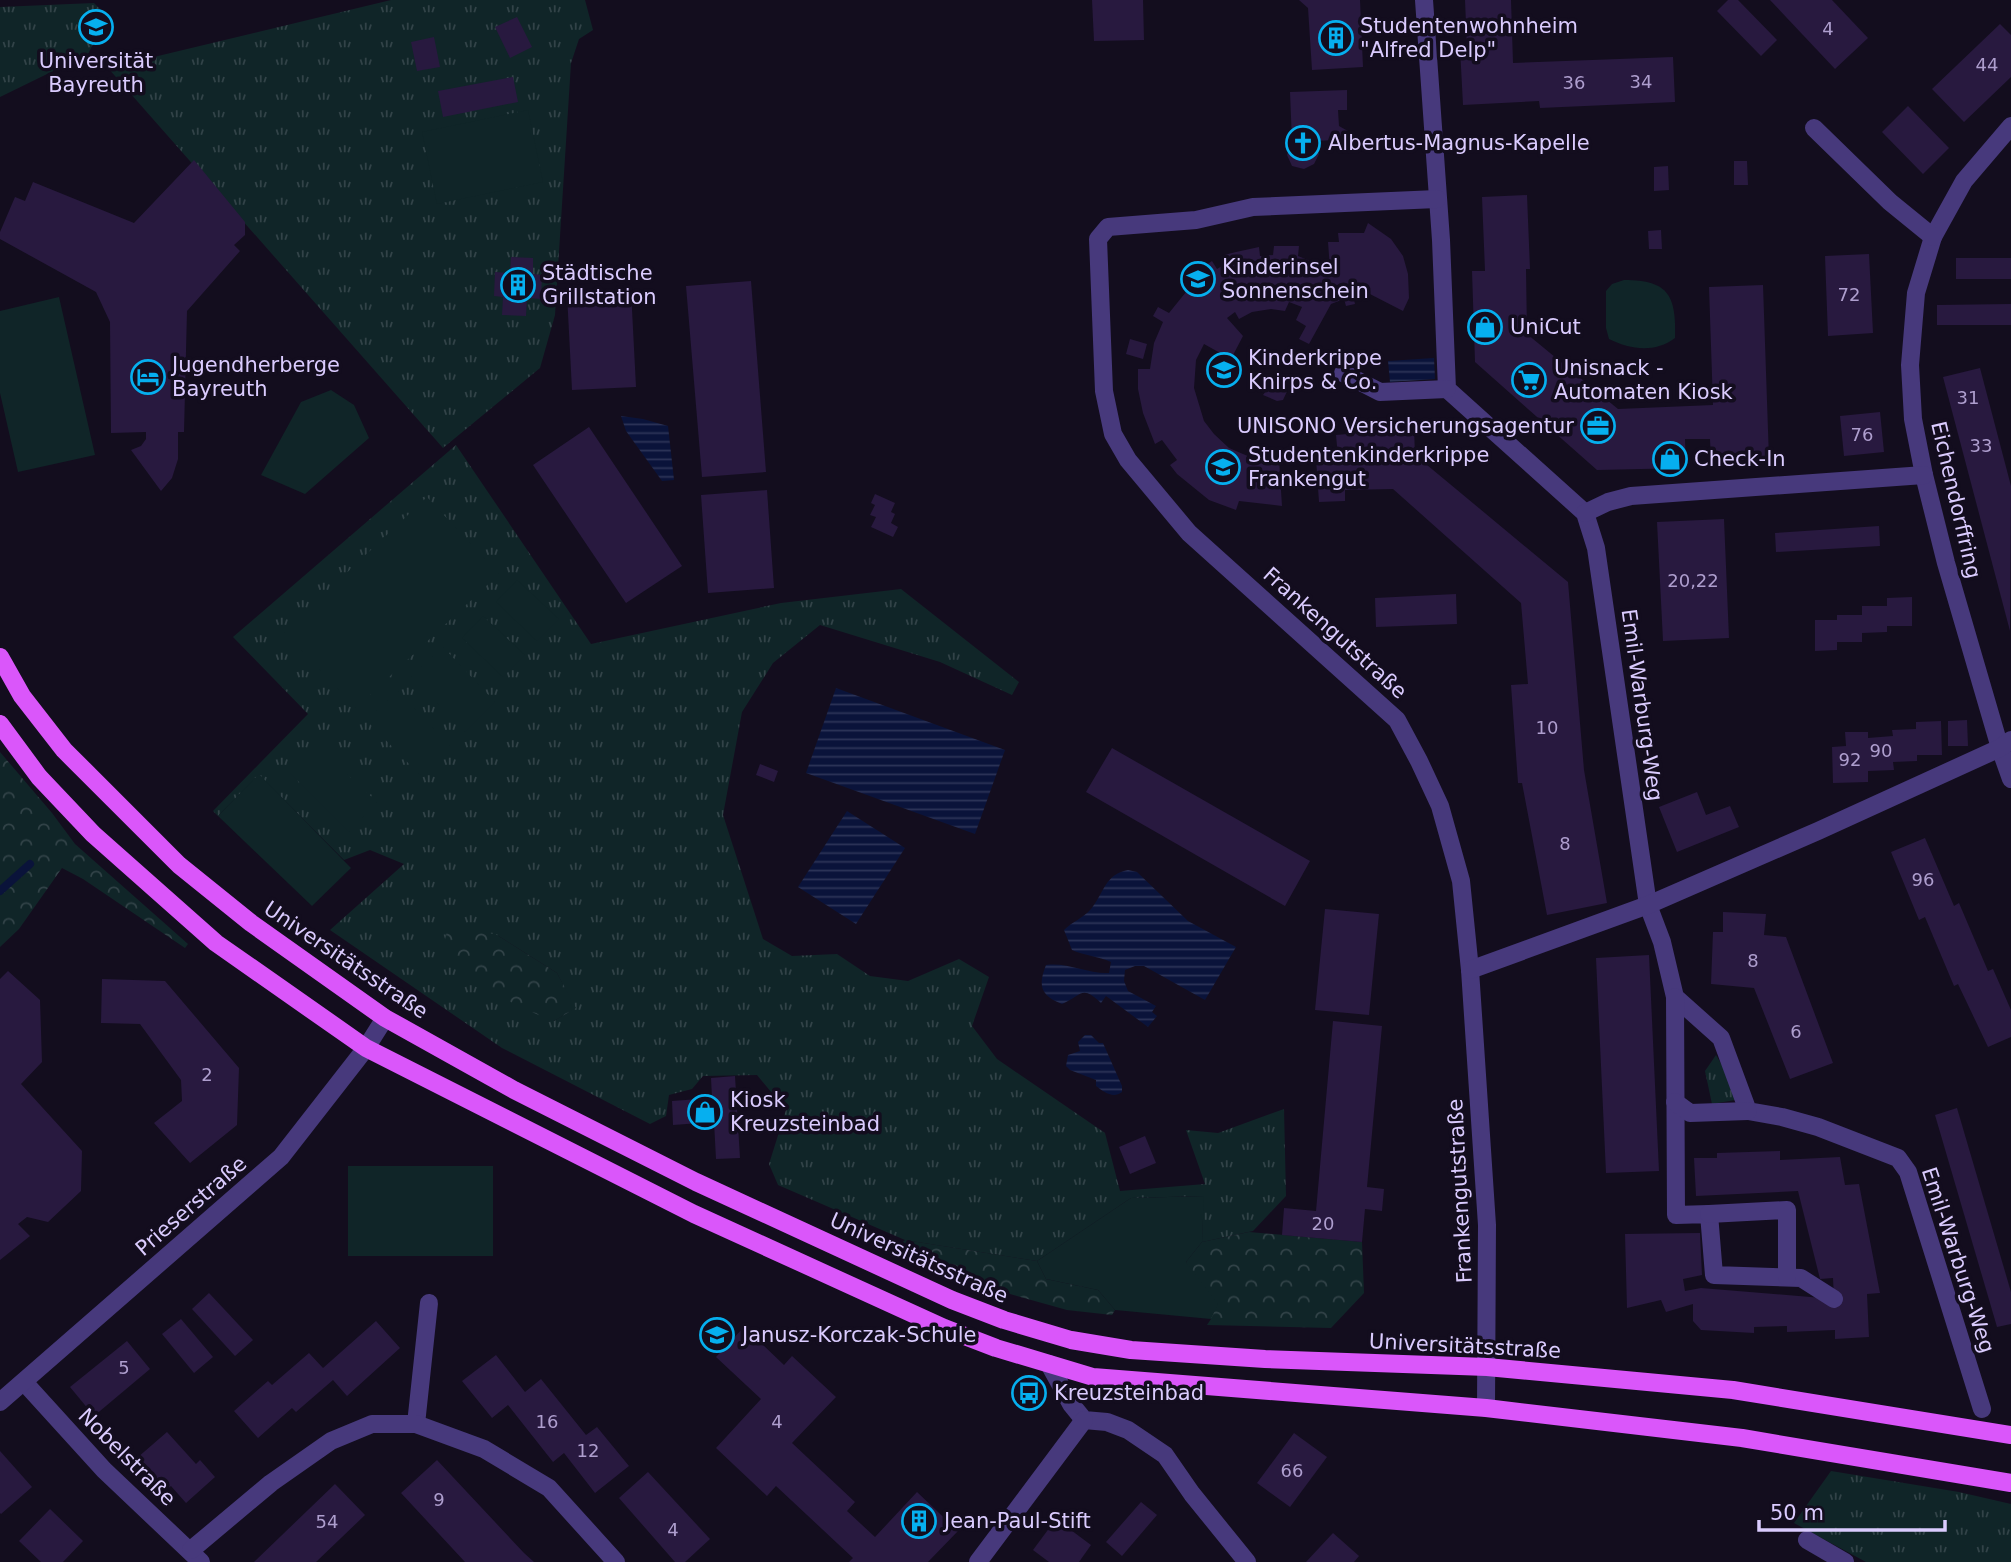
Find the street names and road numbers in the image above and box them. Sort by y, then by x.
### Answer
street label: Eichendorffring [1926,419,1986,581]
street label: Frankengutstraße [1258,562,1412,704]
street label: Emil-Warburg-Weg [1617,607,1667,803]
street label: Universitätsstraße [260,896,432,1024]
street label: Frankengutstraße [1443,1098,1477,1284]
street label: Prieserstraße [131,1151,251,1261]
street label: Emil-Warburg-Weg [1917,1164,1999,1356]
street label: Universitätsstraße [826,1208,1012,1308]
street label: Universitätsstraße [1368,1329,1562,1363]
street label: Nobelstraße [73,1403,181,1511]

